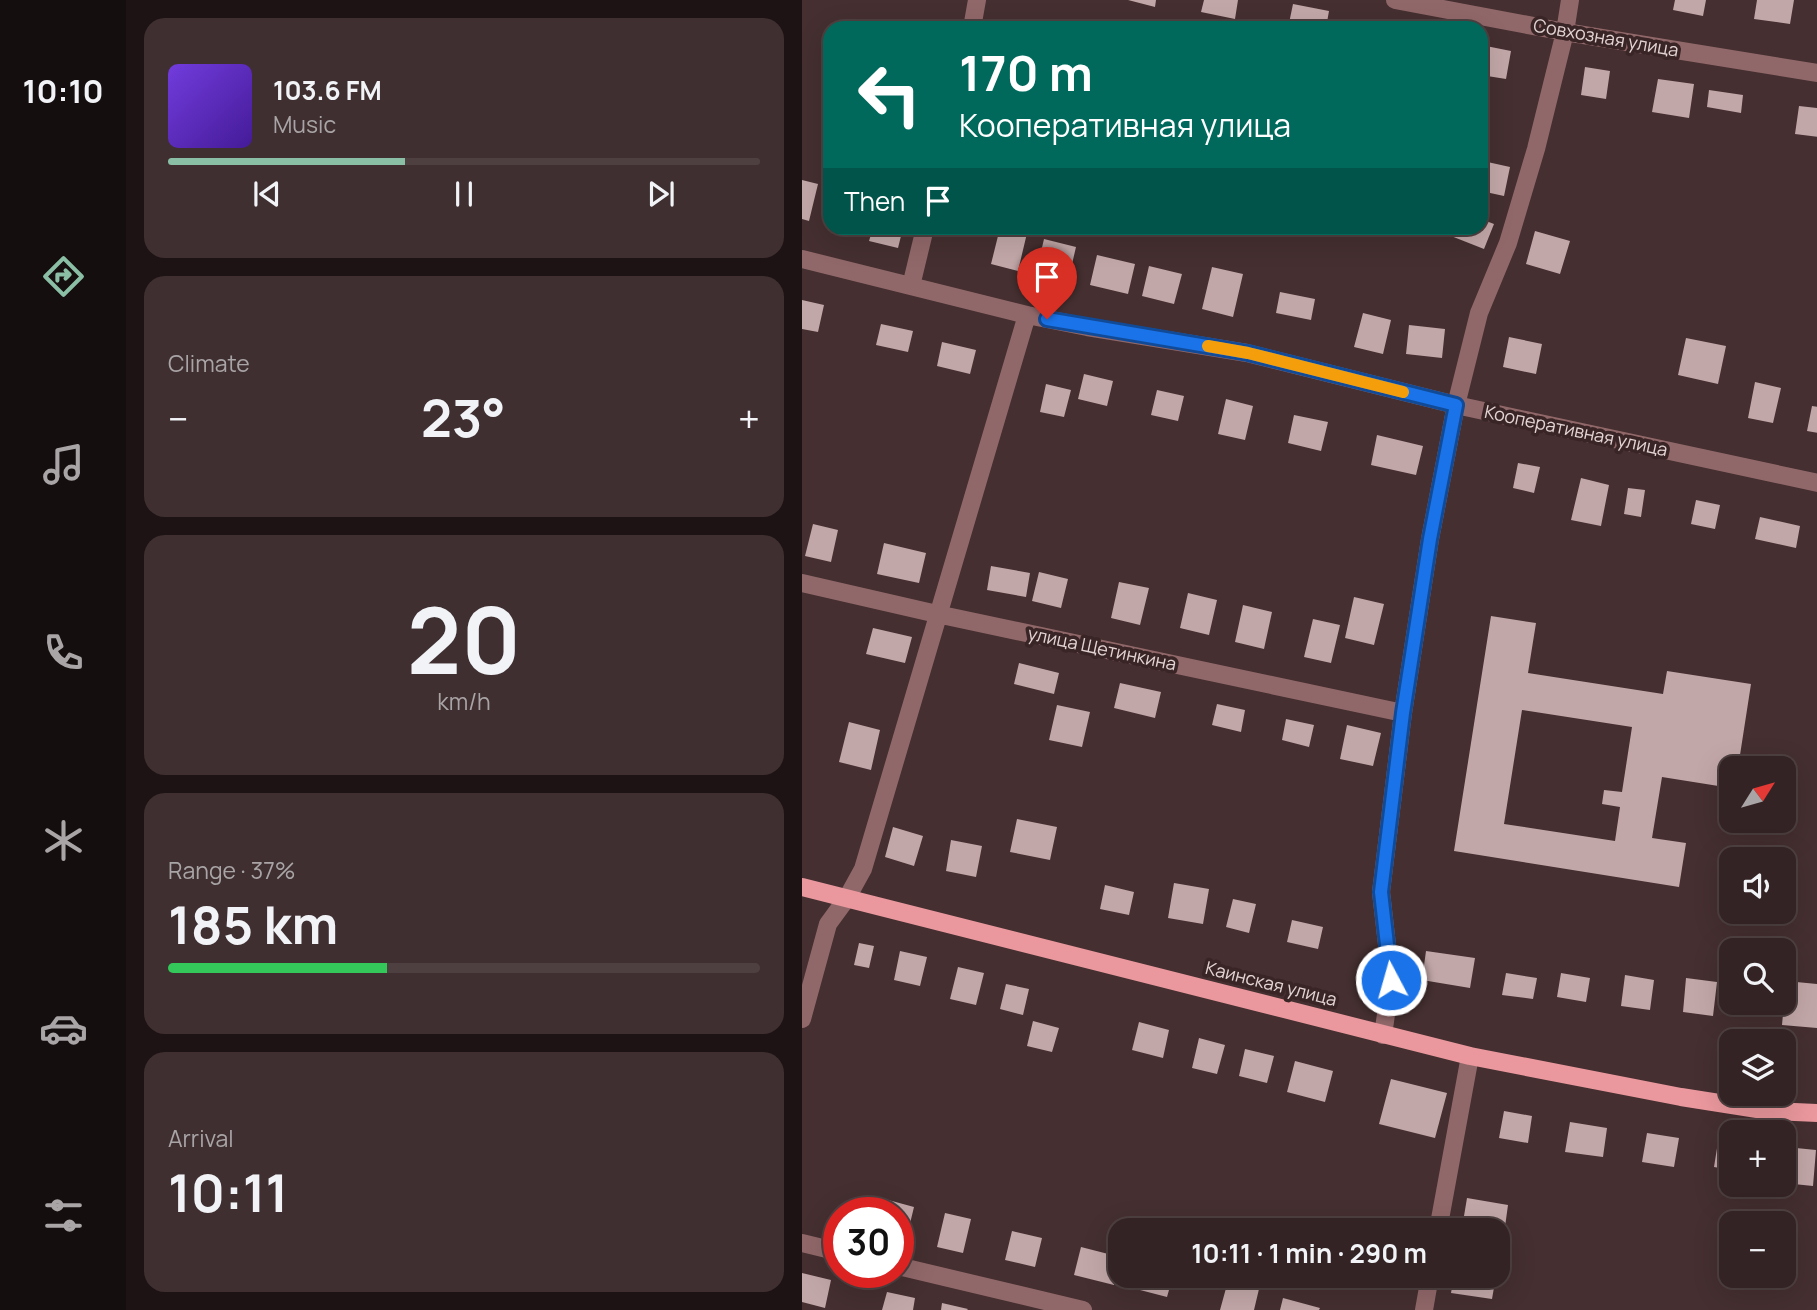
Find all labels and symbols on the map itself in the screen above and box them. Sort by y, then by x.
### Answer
street label: Совхозная улица [1532,12,1681,62]
pin [1017,247,1077,319]
street label: Кооперативная улица [1482,399,1670,461]
street label: улица Щетинкина [1026,621,1179,675]
north arrow [1719,756,1796,833]
position arrow [1354,943,1428,1017]
street label: Каинская улица [1203,955,1340,1011]
speed limit sign: 30 [823,1197,914,1288]

